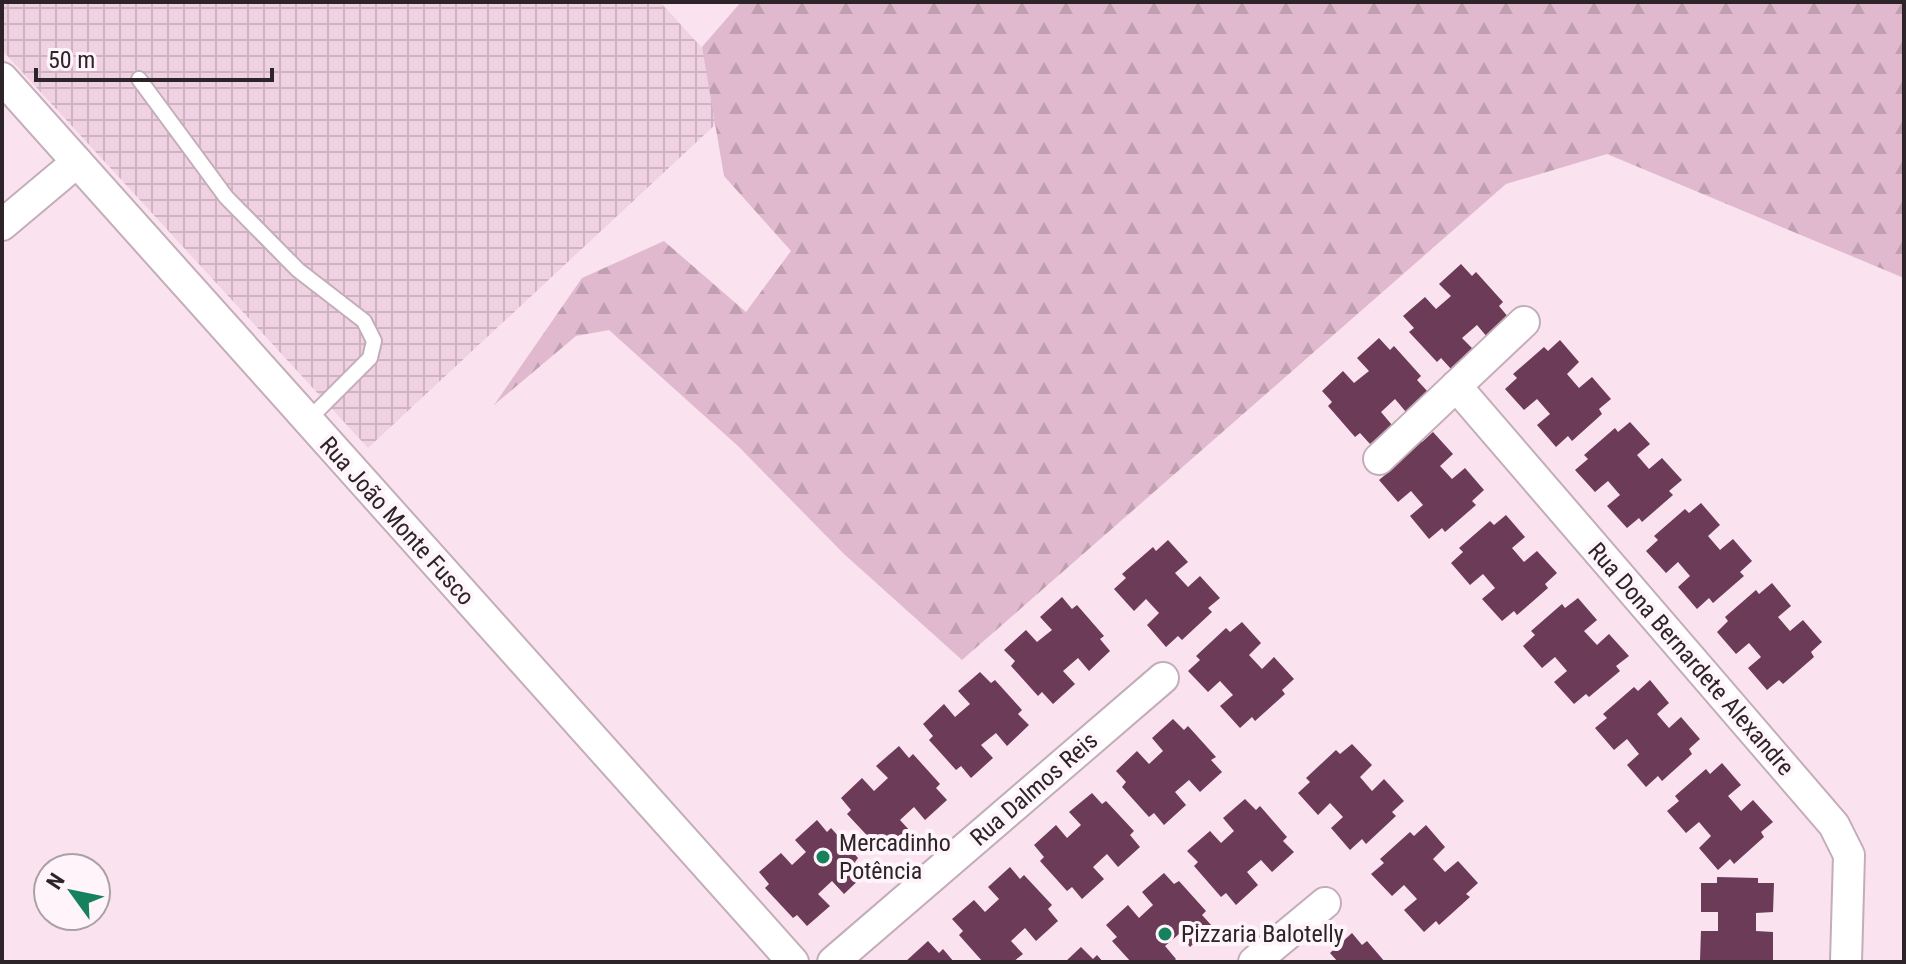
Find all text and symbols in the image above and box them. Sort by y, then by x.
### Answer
scale bar [36,32,272,82]
text: 50 m [48,46,95,74]
street label: Rua João Monte Fusco [314,431,480,611]
street label: Rua Dona Bernardete Alexandre [1582,537,1800,781]
street label: Rua Dalmos Reis [965,726,1103,852]
place label: Mercadinho Potência [839,829,951,885]
marker: Mercadinho Potência [814,848,832,866]
north arrow [32,852,112,932]
text: N [41,869,70,894]
place label: Pizzaria Balotelly [1181,920,1344,948]
marker: Pizzaria Balotelly [1156,925,1174,943]

